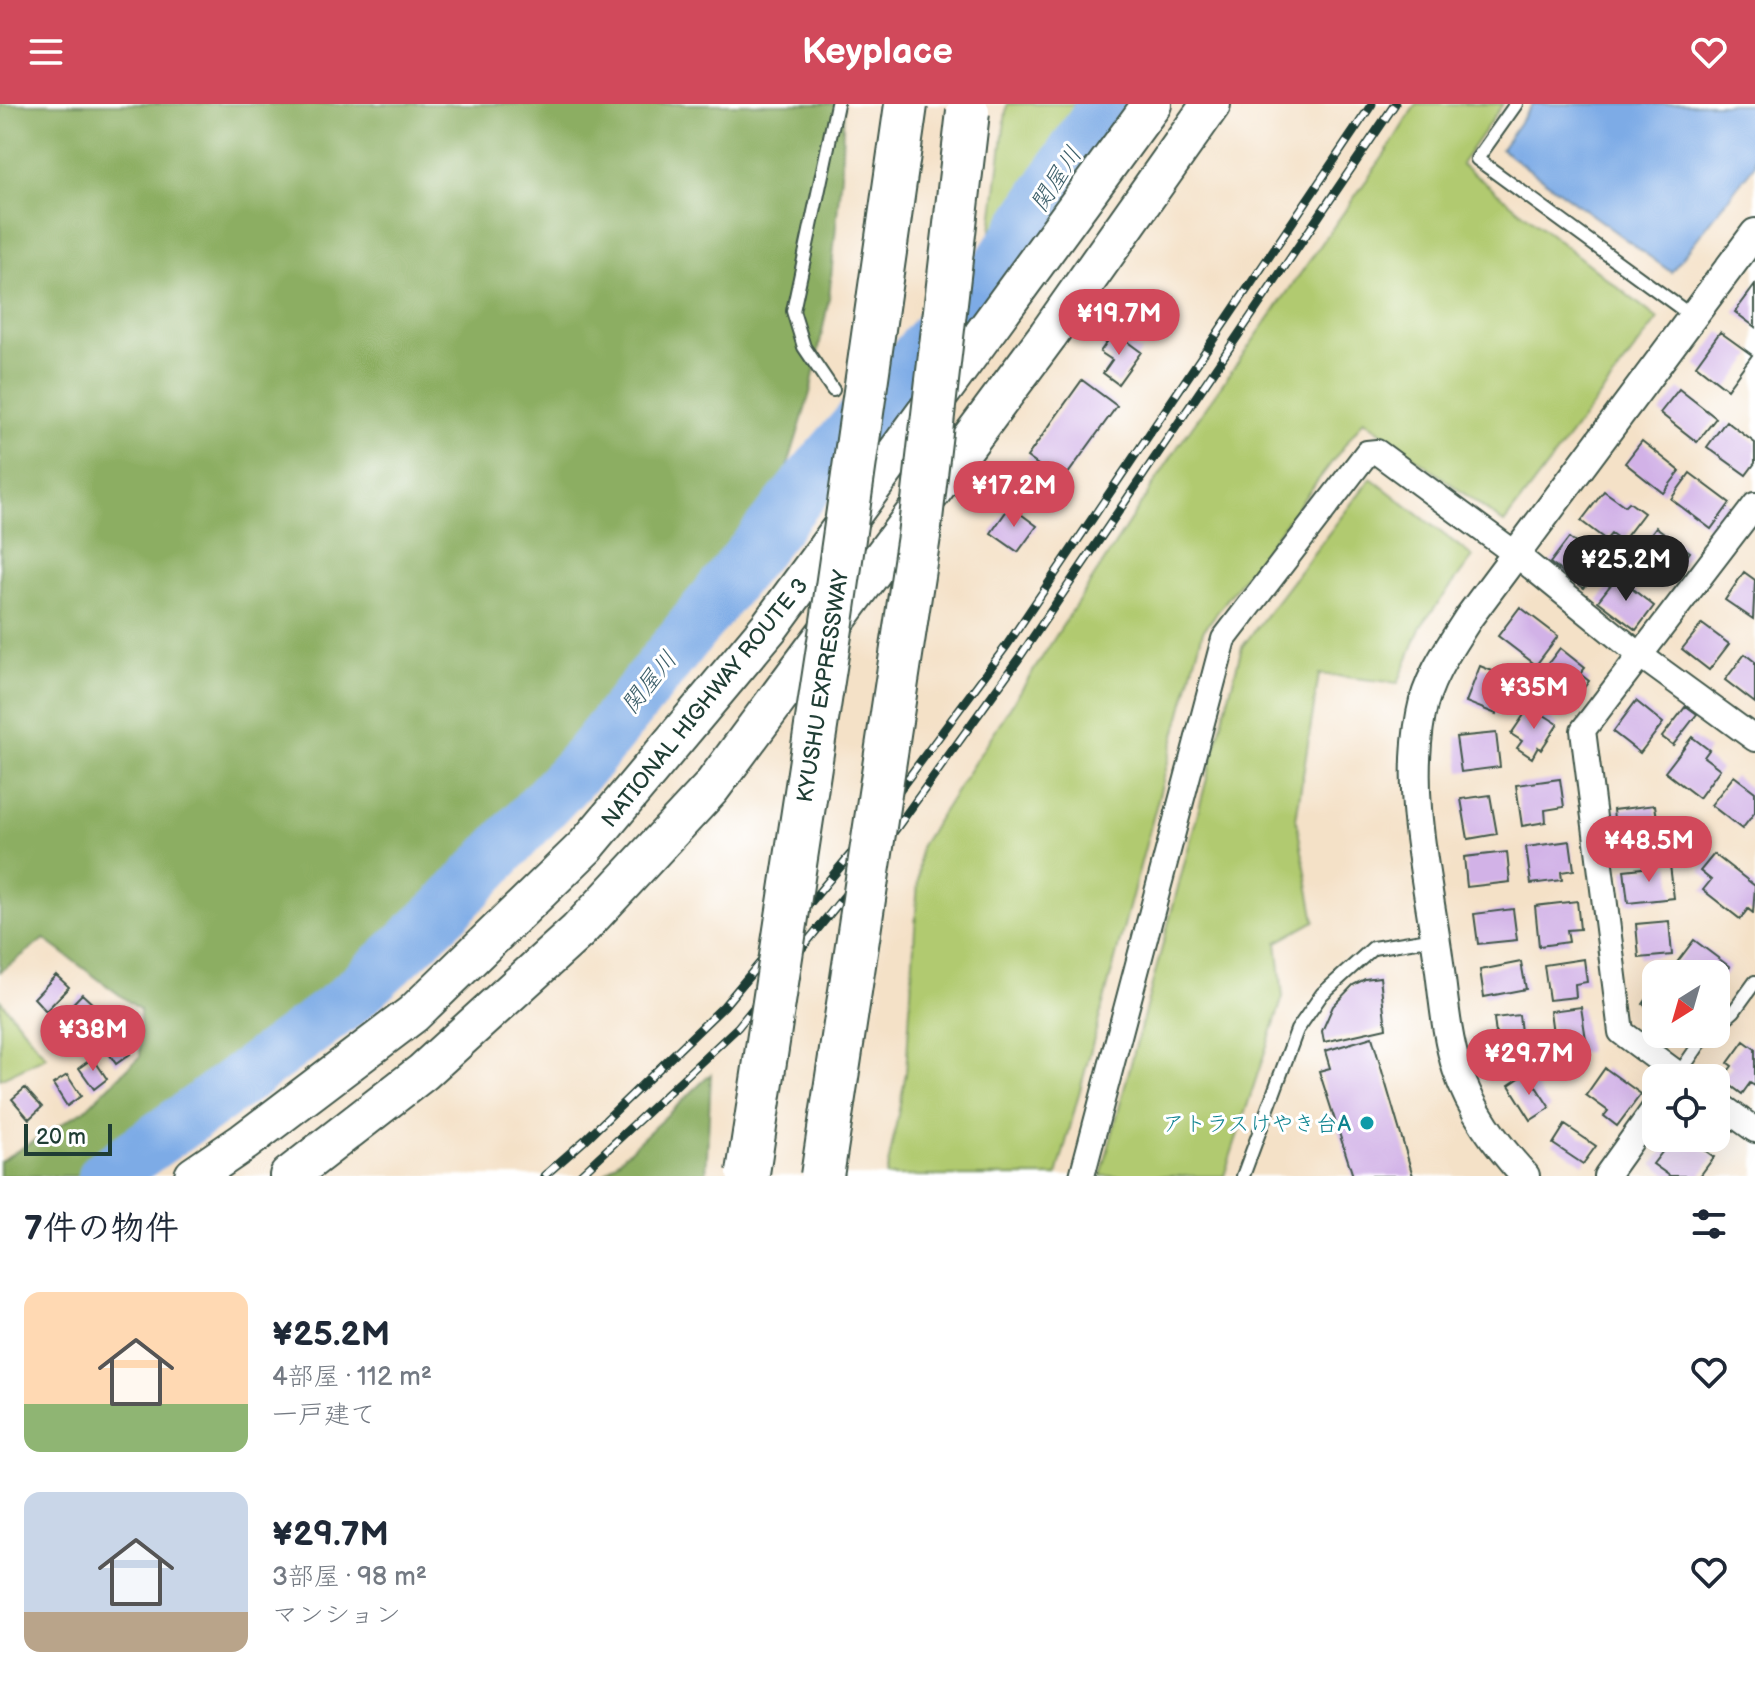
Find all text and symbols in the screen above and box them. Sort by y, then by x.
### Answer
icon: menu [24,30,68,74]
icon: heart [1687,30,1731,74]
text: Keyplace [802,31,953,74]
water label: 関屋川 [1025,141,1088,217]
pin: ¥19.7M [1054,289,1184,357]
text: ¥19.7M [1077,299,1161,330]
pin: ¥17.2M [949,461,1079,529]
text: ¥17.2M [972,471,1057,502]
pin: ¥25.2M [1561,535,1691,603]
text: ¥25.2M [1581,545,1671,576]
street label: KYUSHU EXPRESSWAY [792,568,855,804]
street label: NATIONAL HIGHWAY ROUTE 3 [596,573,814,833]
water label: 関屋川 [615,645,683,719]
pin: ¥35M [1487,663,1581,731]
text: ¥35M [1500,673,1568,704]
pin: ¥48.5M [1584,816,1714,884]
text: ¥48.5M [1604,826,1694,857]
north arrow [1642,960,1730,1048]
map controls [1642,960,1730,1152]
pin: ¥38M [46,1005,140,1073]
text: ¥38M [58,1015,128,1046]
pin: ¥29.7M [1464,1029,1594,1097]
text: ¥29.7M [1484,1039,1574,1070]
button: locate [1642,1064,1730,1152]
place label: アトラスけやき台A [1162,1111,1352,1138]
marker: アトラスけやき台A [1358,1114,1376,1132]
scale bar [24,1120,112,1156]
text: 20 m [36,1124,86,1151]
icon: filters [1687,1202,1731,1246]
text: 7件の物件 [24,1208,179,1249]
text: ¥25.2M [272,1314,390,1355]
icon: home [88,1324,184,1420]
icon: heart [1687,1350,1731,1394]
text: 4部屋 · 112 m² [272,1362,432,1393]
text: 一戸建て [272,1400,376,1431]
text: ¥29.7M [272,1514,389,1555]
icon: home [88,1524,184,1620]
icon: heart [1687,1550,1731,1594]
text: 3部屋 · 98 m² [272,1562,427,1593]
text: マンション [272,1600,401,1631]

